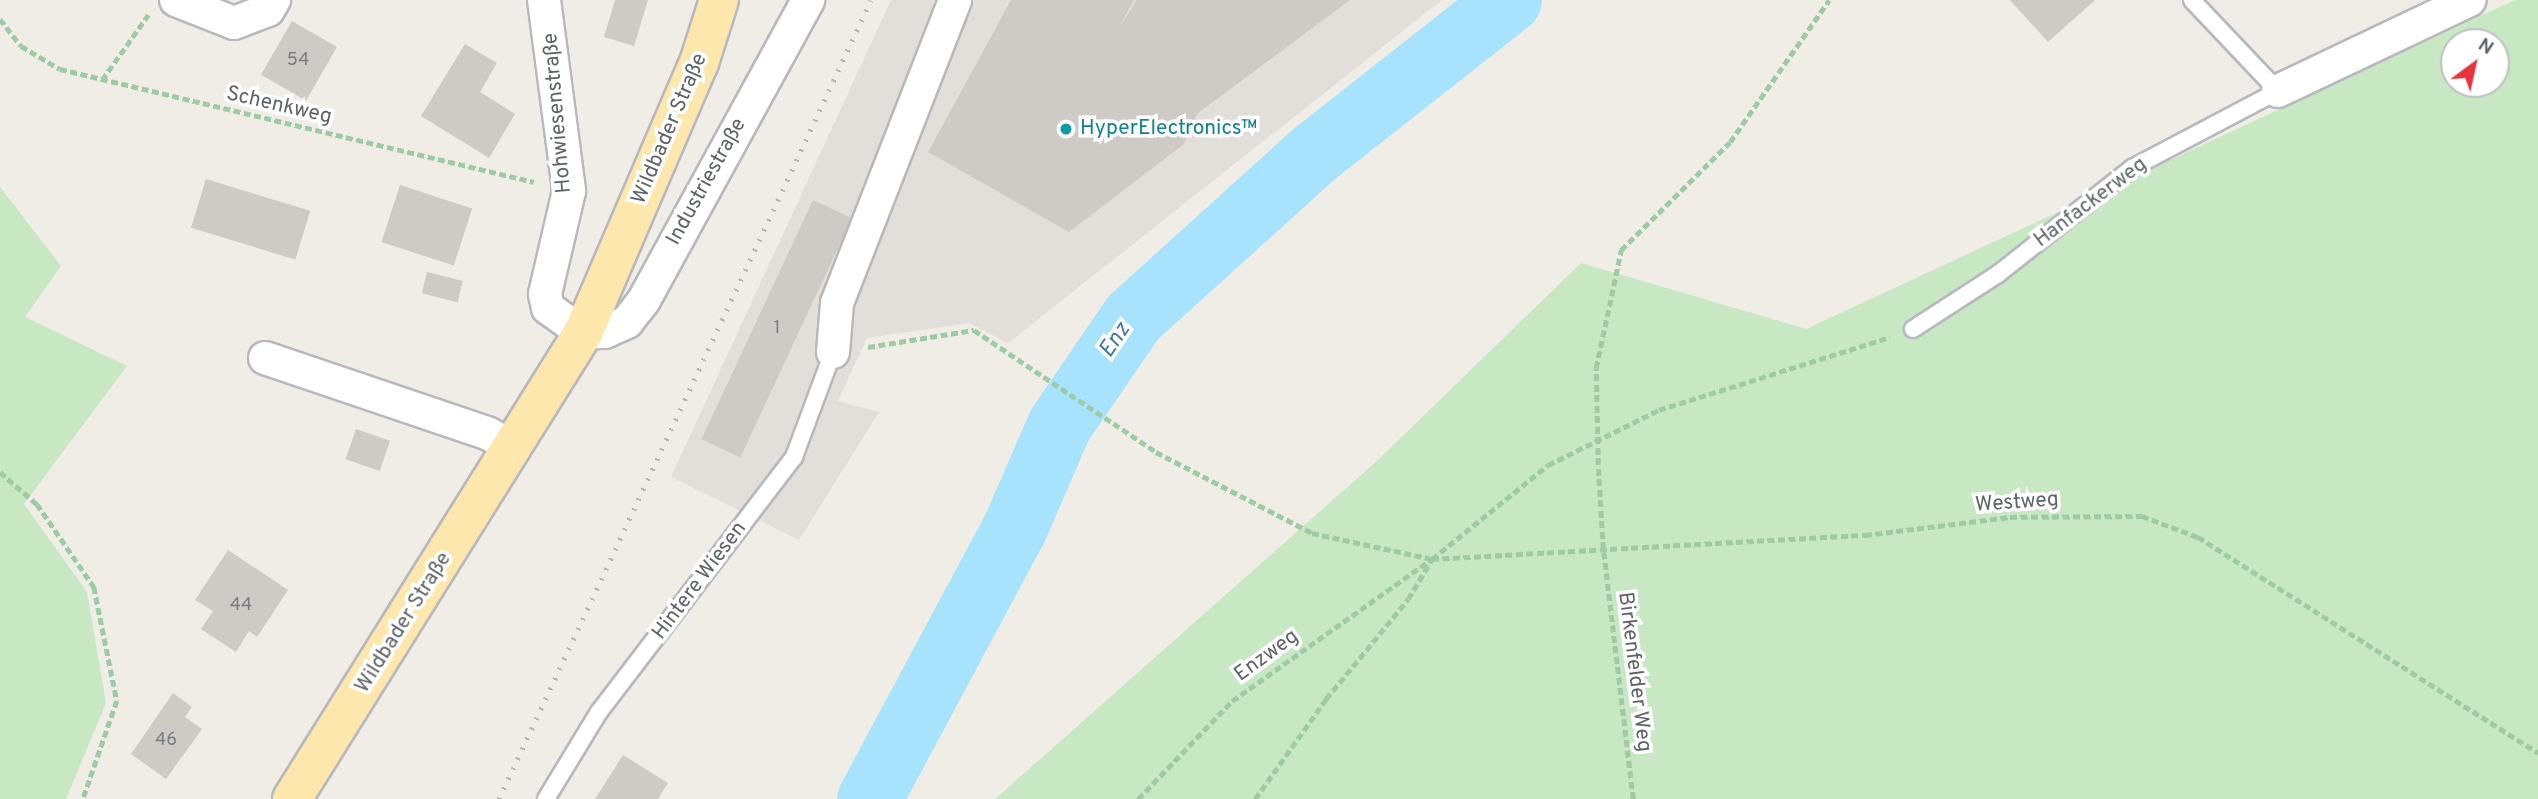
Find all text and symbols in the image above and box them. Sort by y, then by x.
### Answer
north arrow [2440,28,2510,98]
street label: Hohwiesenstraße [538,32,578,194]
text: N [2473,33,2498,61]
house number: 54 [287,50,309,72]
street label: Wildbader Straße [627,50,713,208]
street label: Schenkweg [224,82,334,130]
street label: Industriestraße [662,114,752,250]
place label: HyperElectronics™ [1080,116,1257,142]
marker: HyperElectronics™ [1058,121,1074,137]
street label: Hanfackerweg [2030,152,2152,254]
house number: 1 [774,318,780,340]
water label: Enz [1094,318,1138,364]
street label: Westweg [1974,488,2060,518]
street label: Hintere Wiesen [647,517,753,645]
street label: Wildbader Straße [351,548,457,698]
street label: Birkenfelder Weg [1612,590,1656,754]
house number: 44 [230,595,252,617]
street label: Enzweg [1230,624,1304,688]
house number: 46 [155,730,177,752]

